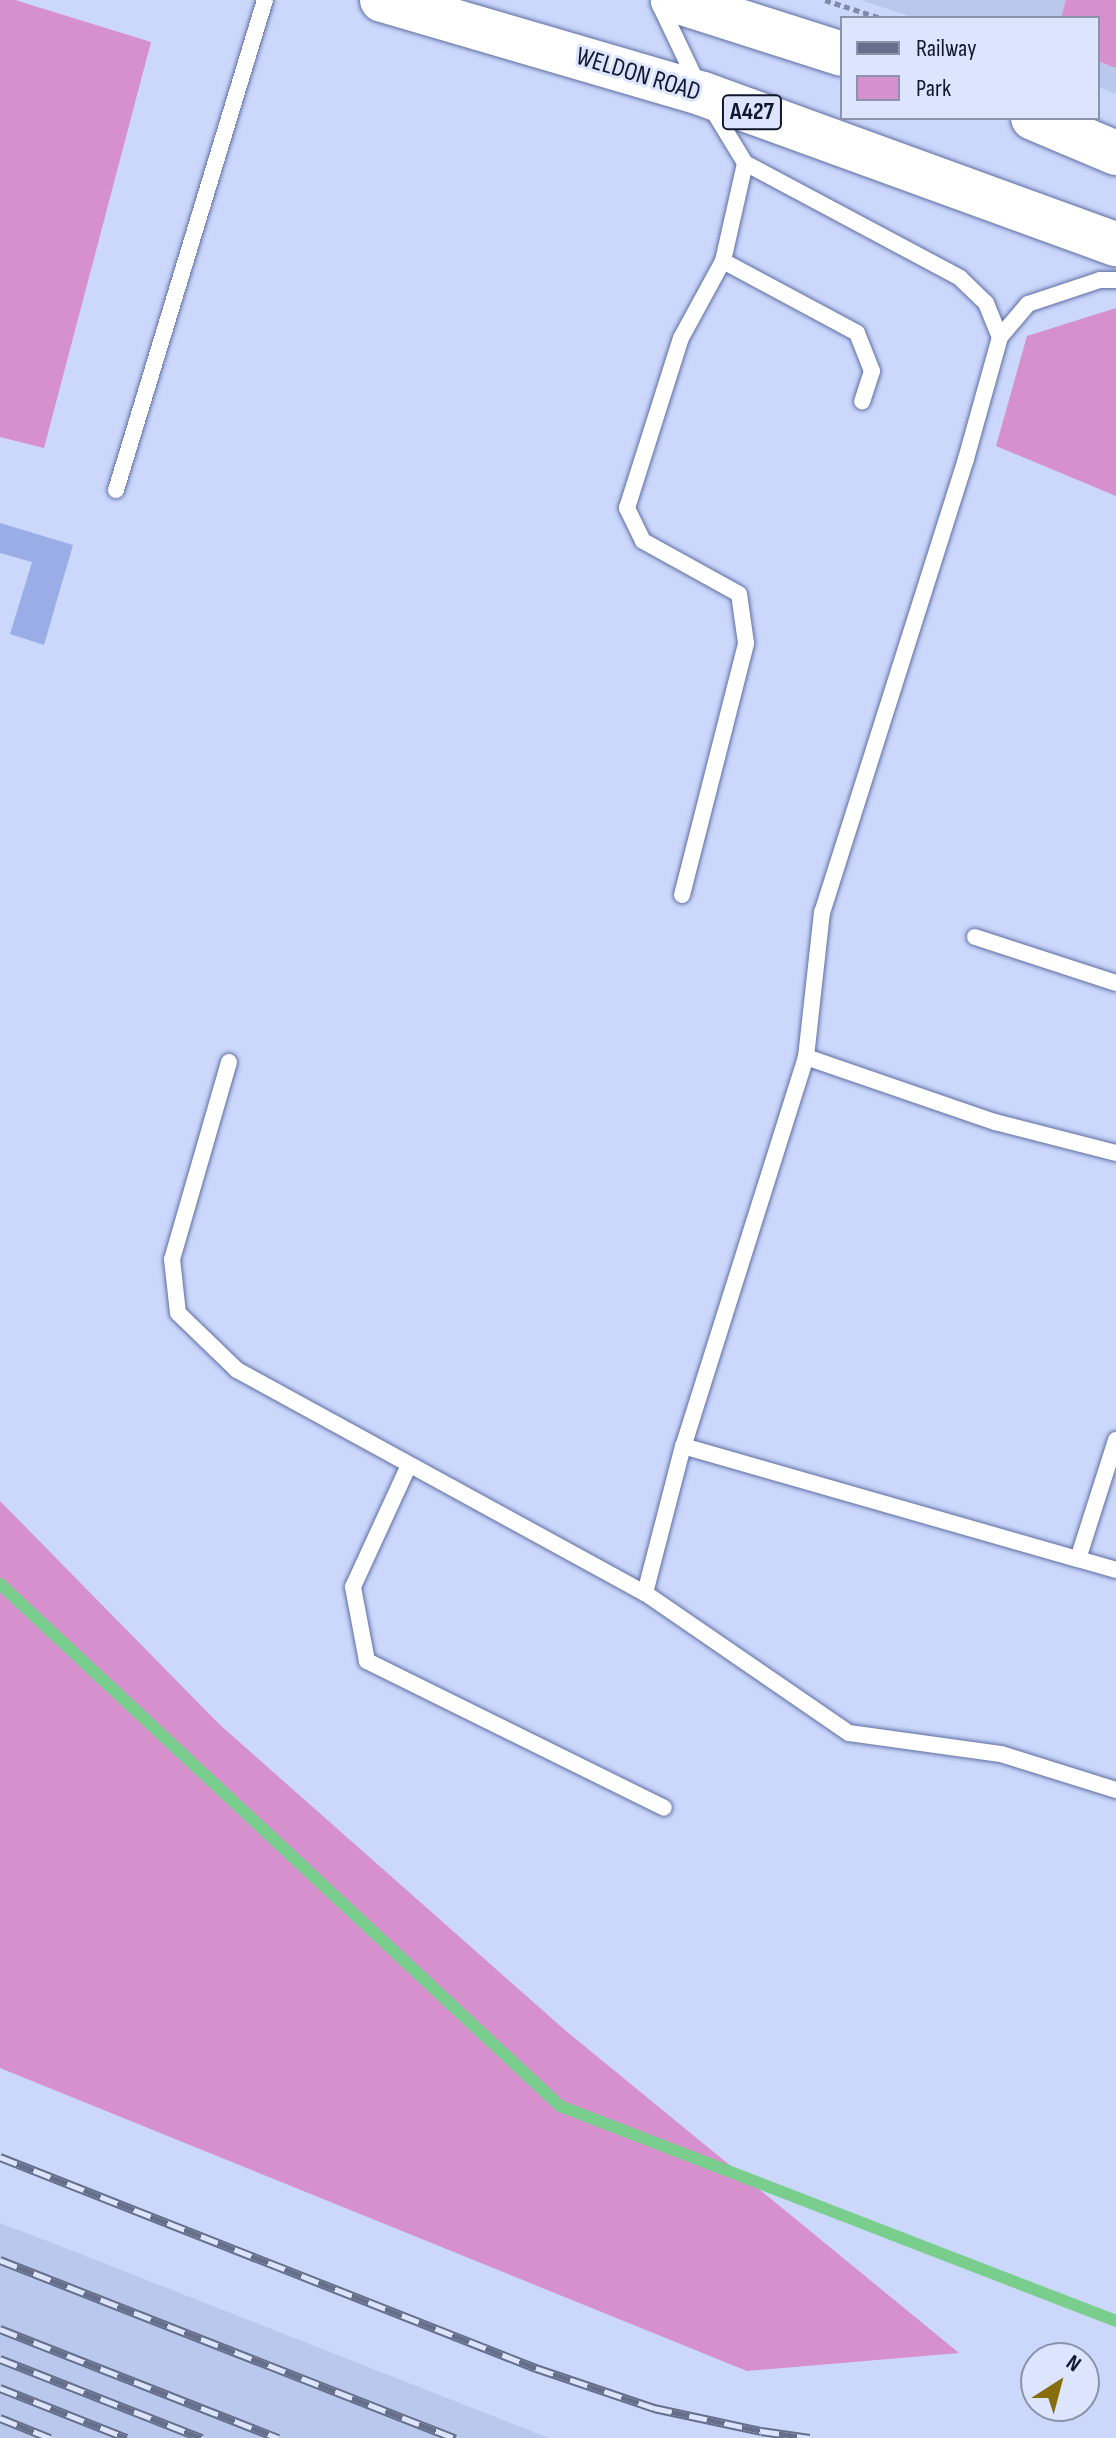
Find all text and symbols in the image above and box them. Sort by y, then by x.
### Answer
legend [840,16,1100,120]
text: Railway [916,34,976,63]
street label: WELDON ROAD [572,41,704,109]
text: Park [916,74,951,103]
road number: A427 [720,92,784,132]
north arrow [1020,2342,1100,2422]
text: N [1061,2349,1086,2378]

